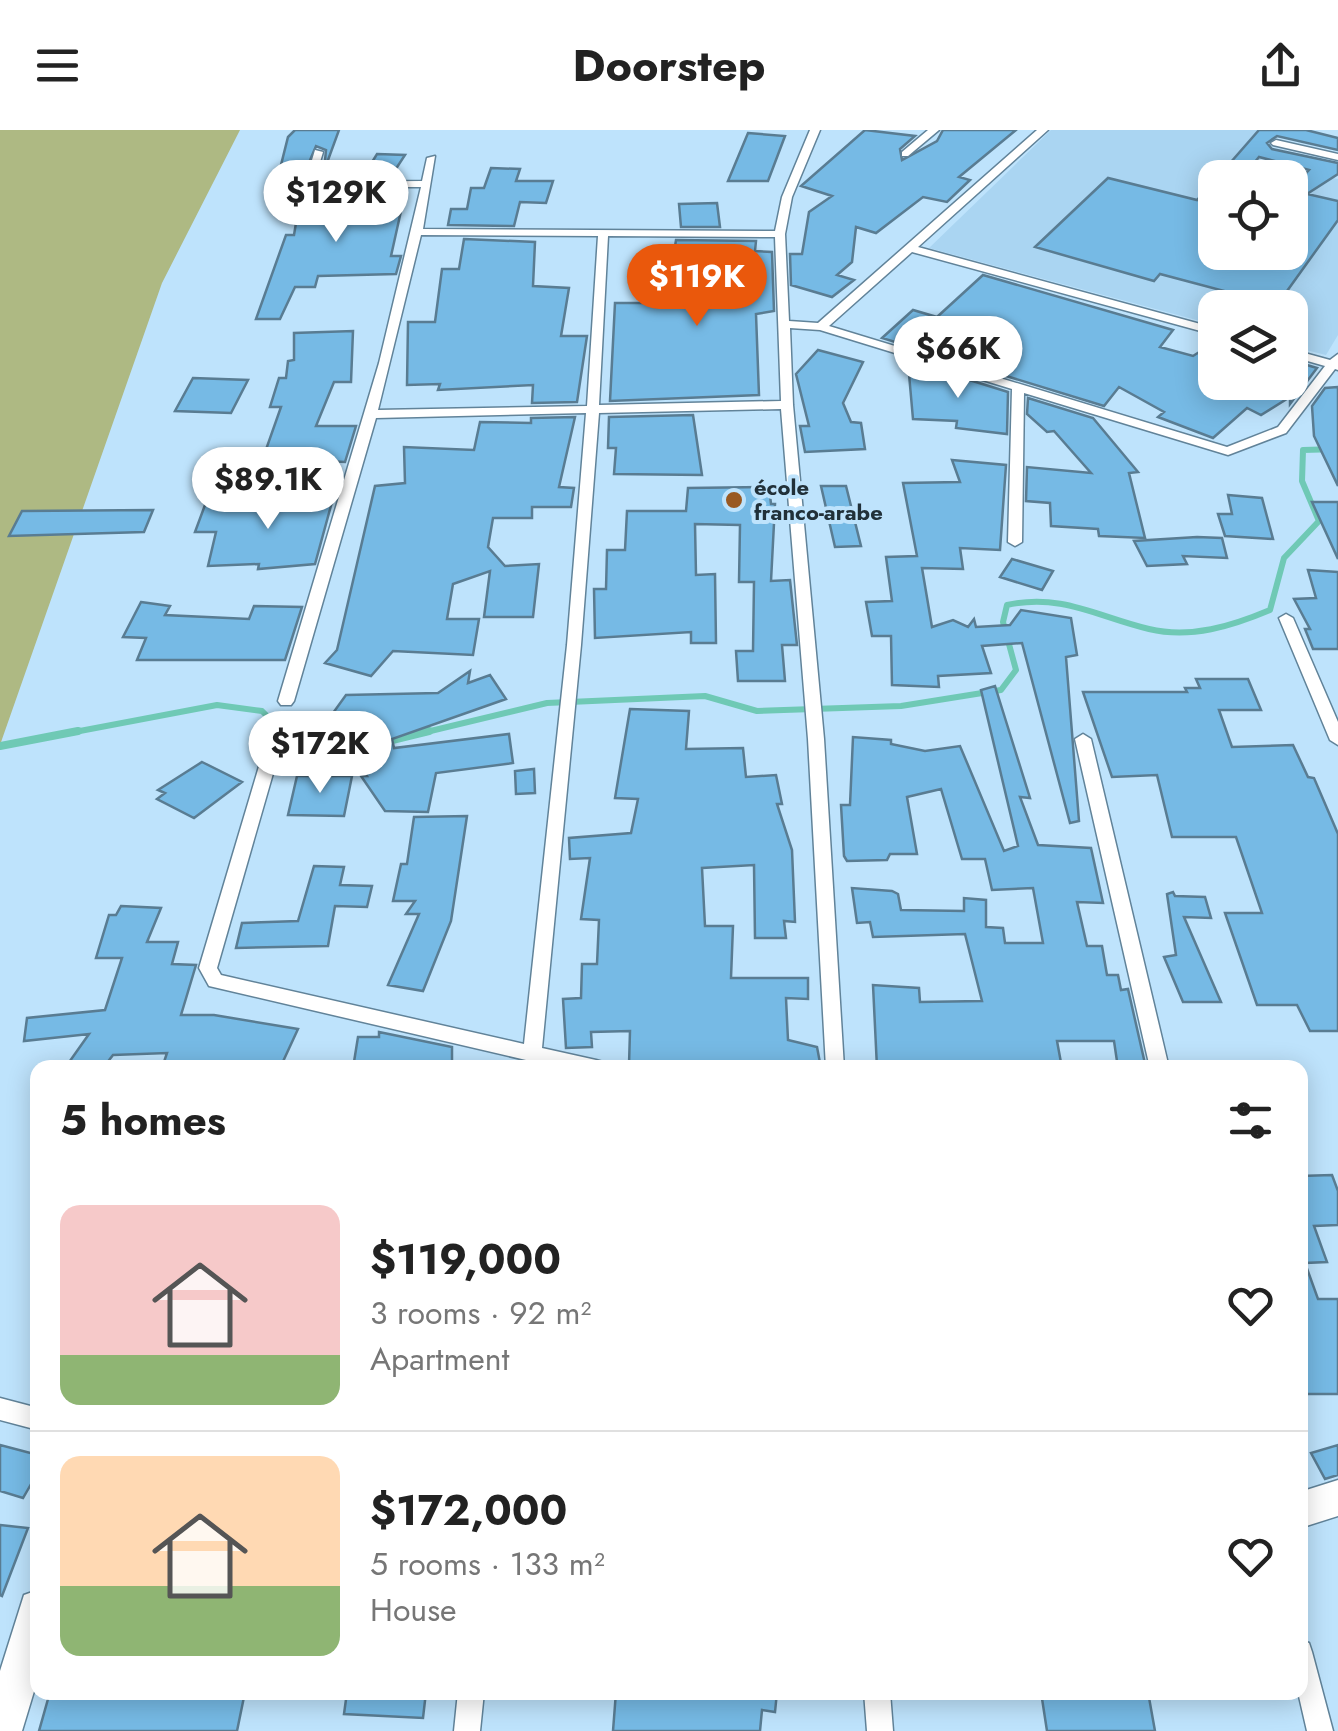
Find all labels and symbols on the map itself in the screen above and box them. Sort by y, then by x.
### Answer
pin: $129K [266,160,406,245]
pin: $119K [627,244,767,329]
pin: $66K [899,316,1017,401]
pin: $89.1K [187,447,349,532]
place label: école franco-arabe [754,471,883,528]
marker: école franco-arabe [723,489,745,511]
pin: $172K [250,711,390,796]

